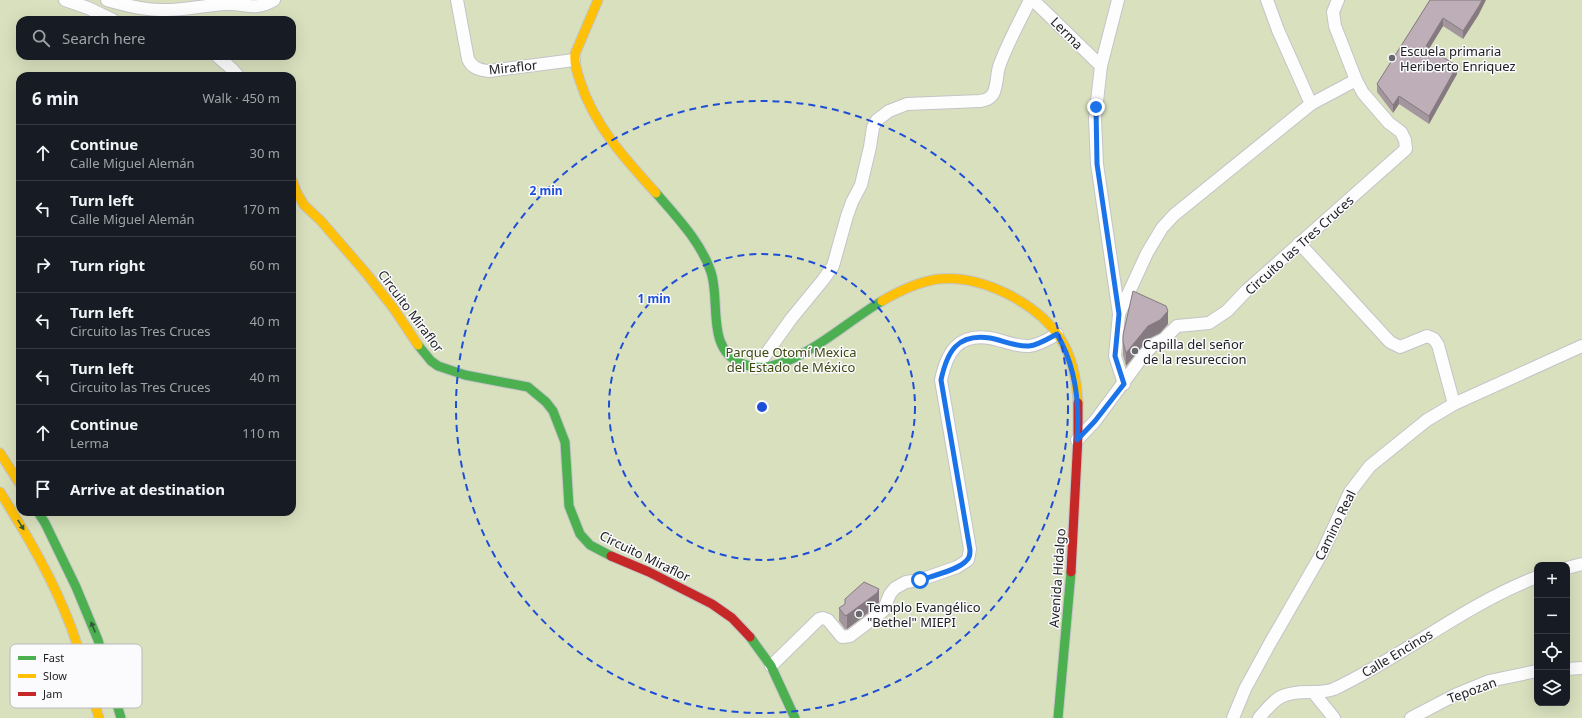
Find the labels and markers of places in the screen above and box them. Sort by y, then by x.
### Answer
place label: Escuela primaria Heriberto Enriquez [1400,42,1516,75]
marker: Escuela primaria Heriberto Enriquez [1387,53,1397,63]
place label: Capilla del señor de la resureccion [1143,335,1247,368]
marker: Capilla del señor de la resureccion [1130,346,1140,356]
centre of rings [755,400,769,414]
place label: Templo Evangélico "Bethel" MIEPI [867,598,981,631]
marker: Templo Evangélico "Bethel" MIEPI [854,609,864,619]

